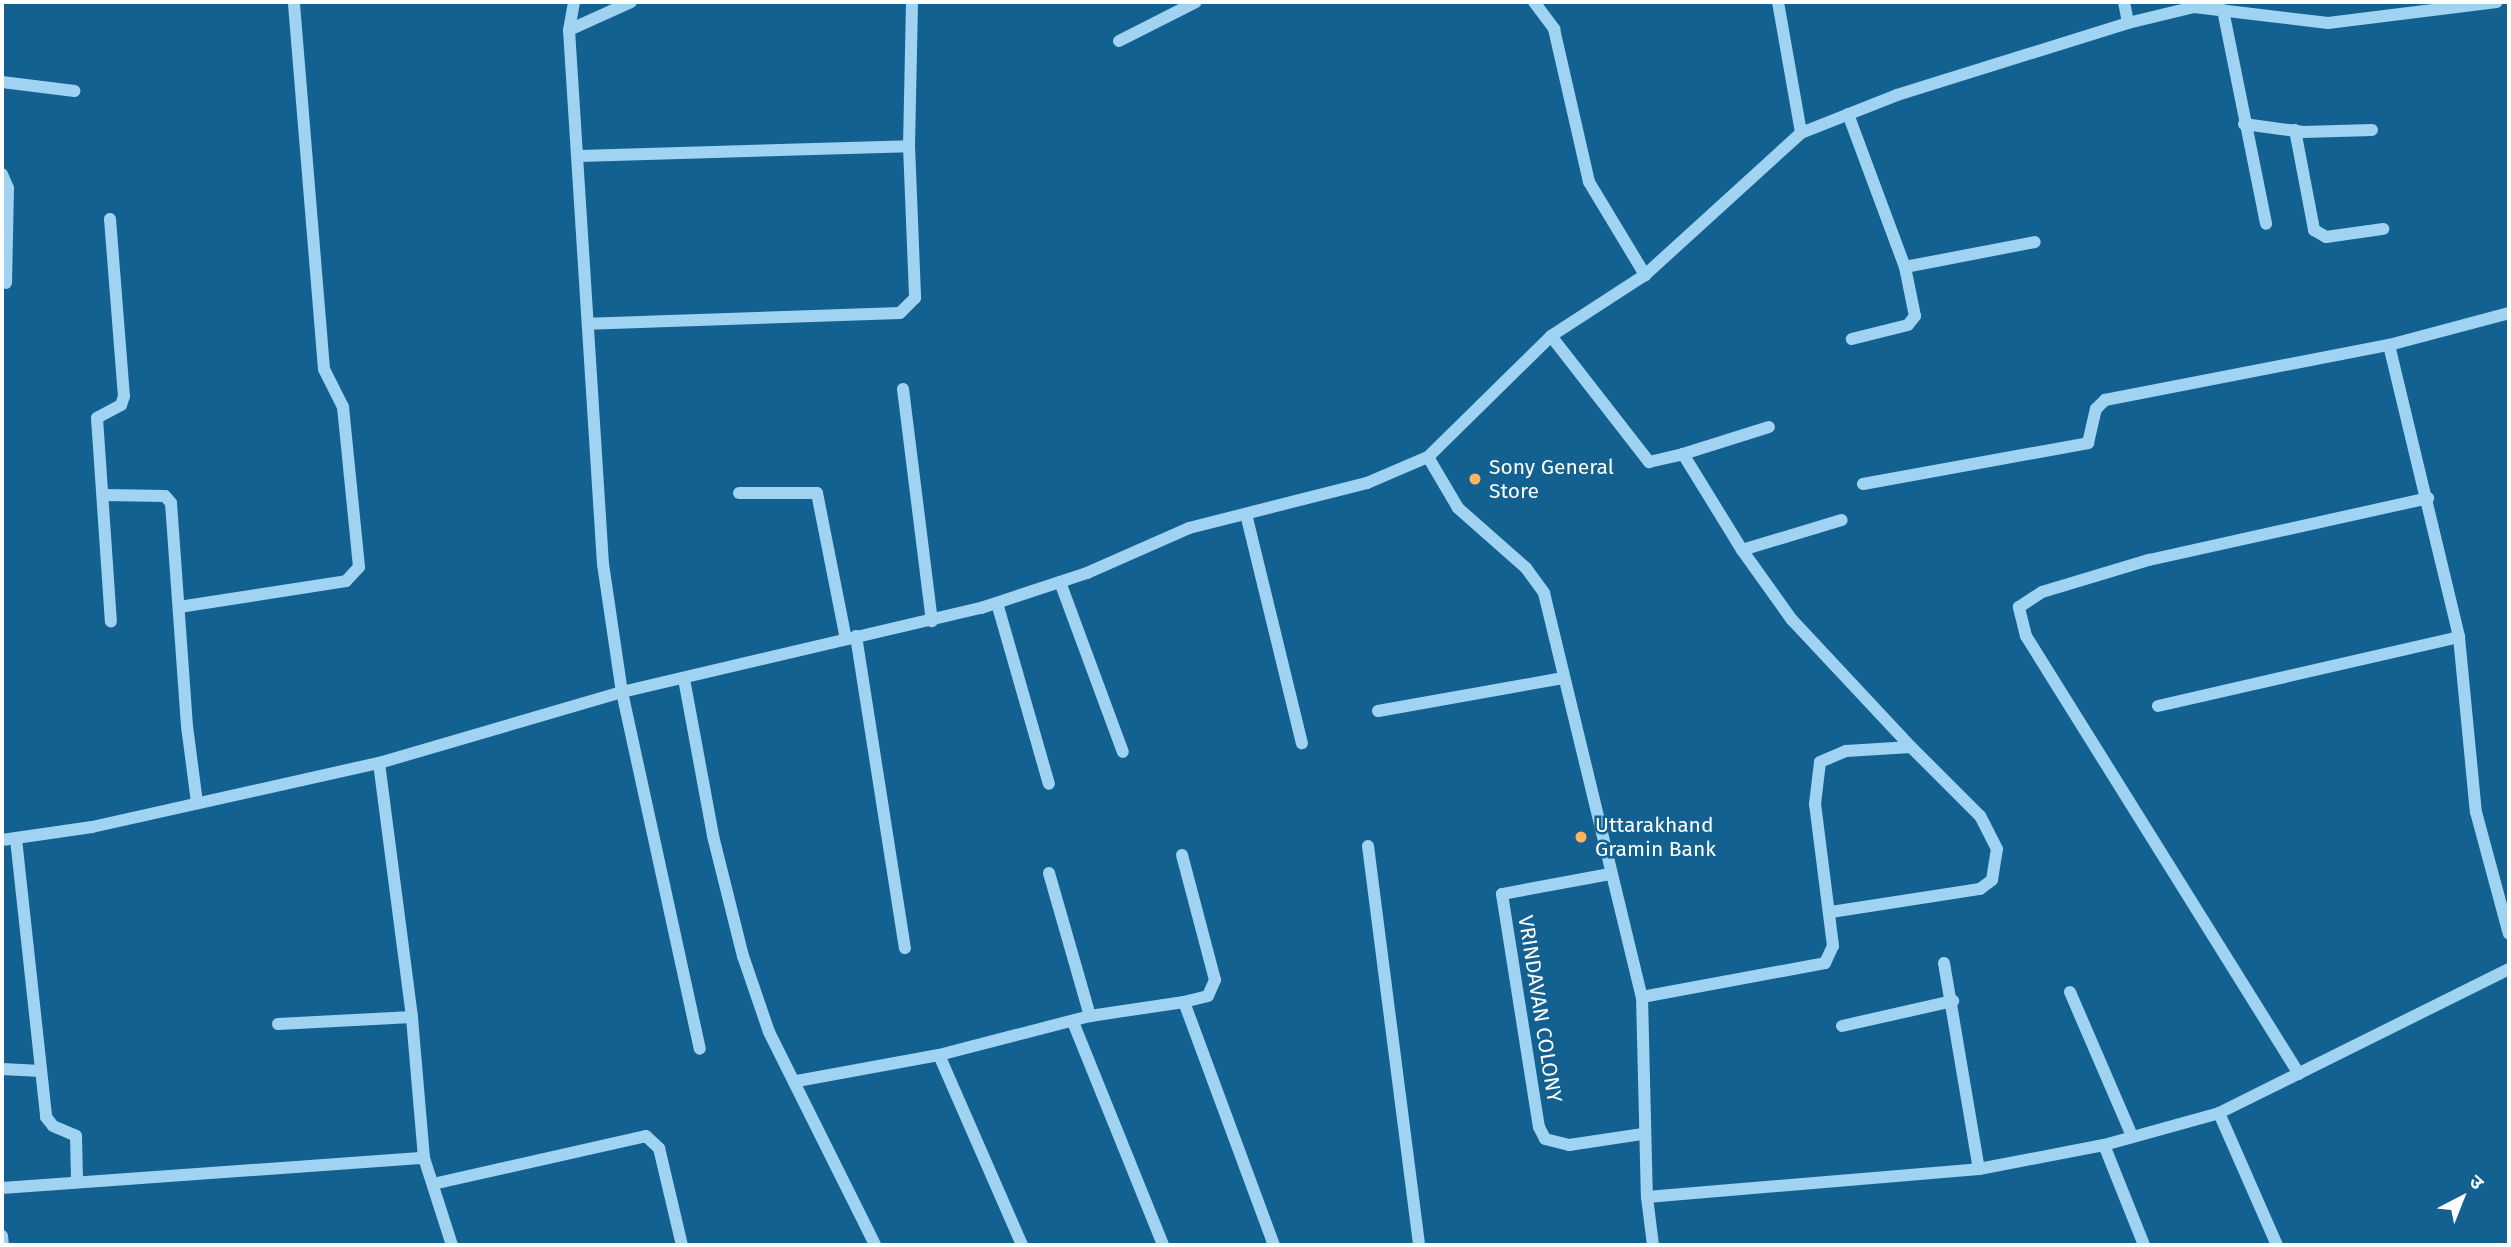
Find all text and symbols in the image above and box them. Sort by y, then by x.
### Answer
place label: Sony General Store [1489,454,1614,504]
marker: Sony General Store [1467,471,1483,487]
place label: Uttarakhand Gramin Bank [1595,812,1716,862]
marker: Uttarakhand Gramin Bank [1573,829,1589,845]
street label: VRINDAVAN COLONY [1513,914,1567,1104]
north arrow [2427,1163,2497,1233]
text: उ [2465,1170,2488,1194]

